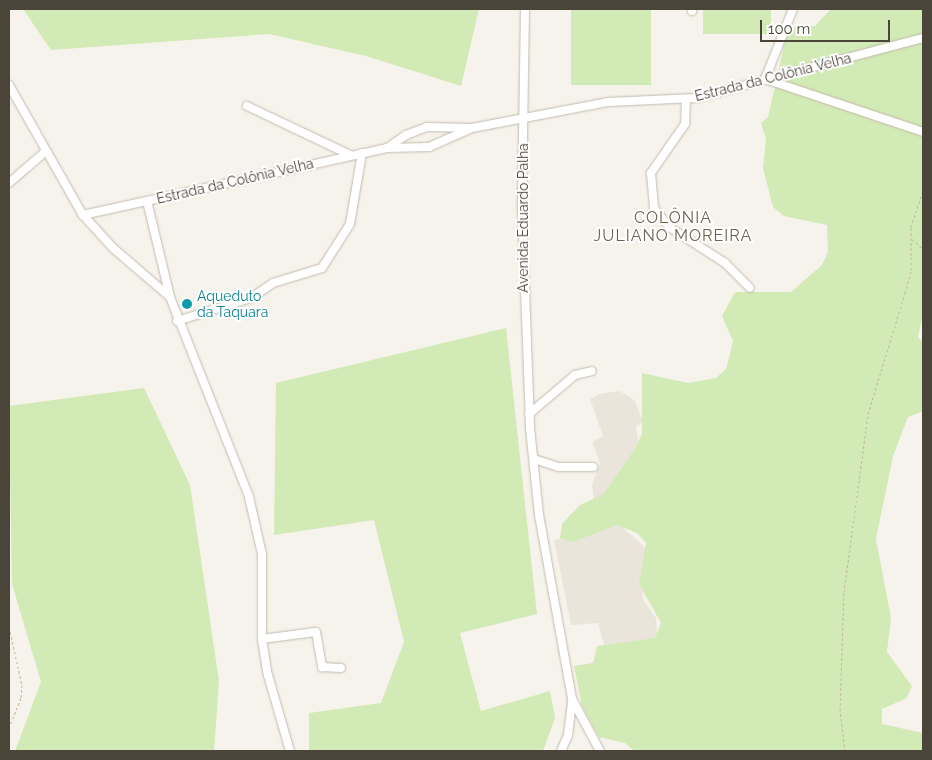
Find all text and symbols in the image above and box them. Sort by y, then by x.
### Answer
scale bar [762,10,892,42]
text: 100 m [768,20,810,38]
street label: Estrada da Colônia Velha [693,49,853,105]
street label: Avenida Eduardo Palha [515,143,531,293]
street label: Estrada da Colônia Velha [155,155,315,207]
district label: COLÔNIA JULIANO MOREIRA [592,208,754,246]
place label: Aqueduto da Taquara [197,288,269,321]
marker: Aqueduto da Taquara [181,298,193,310]

